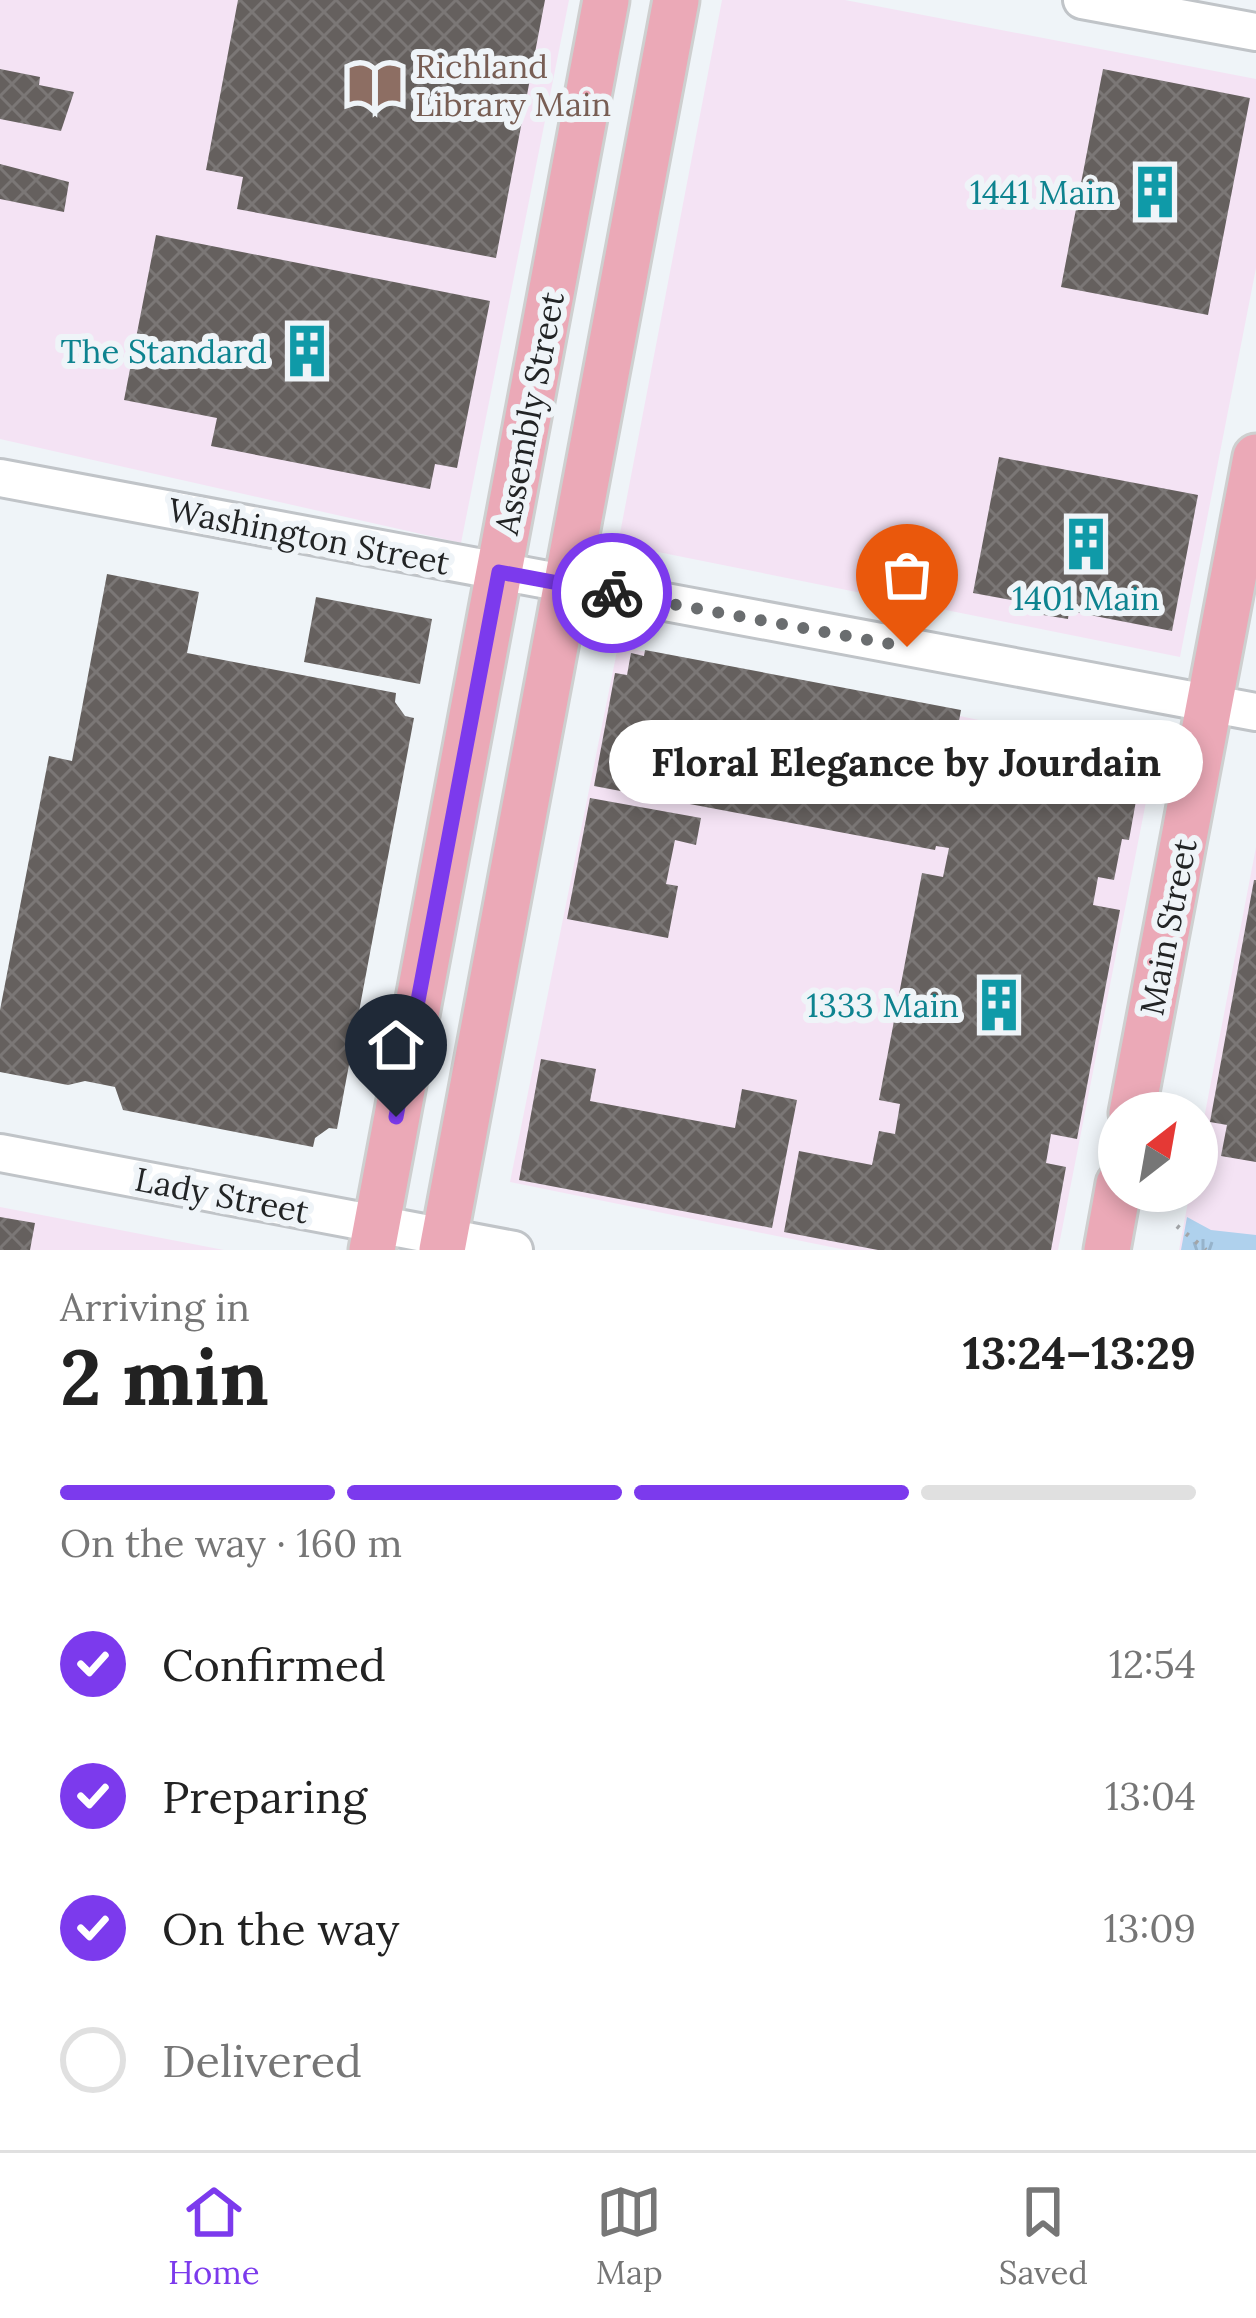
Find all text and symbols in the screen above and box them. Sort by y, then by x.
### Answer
place label: Richland Library Main [415,45,611,125]
library icon: Richland Library Main [346,56,404,114]
building icon: 1441 Main [1126,163,1184,221]
place label: 1441 Main [970,171,1115,213]
street label: Assembly Street [485,288,573,539]
building icon: The Standard [278,322,336,380]
place label: The Standard [61,330,267,372]
street label: Washington Street [165,488,453,584]
building icon: 1401 Main [1057,515,1115,573]
pin [856,524,958,647]
courier [552,533,672,653]
icon: bag [874,542,940,608]
icon: bike [579,560,645,626]
place label: 1401 Main [1012,577,1160,619]
callout: Floral Elegance by Jourdain [610,719,1204,803]
text: Floral Elegance by Jourdain [651,737,1161,787]
street label: Main Street [1130,835,1206,1019]
building icon: 1333 Main [970,976,1028,1034]
place label: 1333 Main [807,984,959,1026]
pin [345,994,447,1117]
icon: home [363,1012,429,1078]
north arrow [1098,1092,1218,1212]
map controls [1098,1092,1218,1212]
street label: Lady Street [132,1158,313,1232]
text: Arriving in [60,1282,250,1332]
text: 13:24–13:29 [963,1324,1196,1381]
text: 2 min [60,1327,269,1426]
text: On the way · 160 m [60,1518,402,1568]
icon: check [60,1631,126,1697]
text: Confirmed [162,1636,386,1693]
text: 12:54 [1109,1639,1196,1689]
icon: check [60,1763,126,1829]
text: Preparing [162,1768,367,1825]
text: 13:04 [1105,1771,1196,1821]
icon: check [60,1895,126,1961]
text: On the way [162,1900,400,1957]
text: 13:09 [1104,1903,1196,1953]
text: Delivered [162,2032,362,2089]
tab: Home [168,2179,260,2293]
tab: Map [596,2179,663,2293]
tab: Saved [999,2179,1088,2293]

